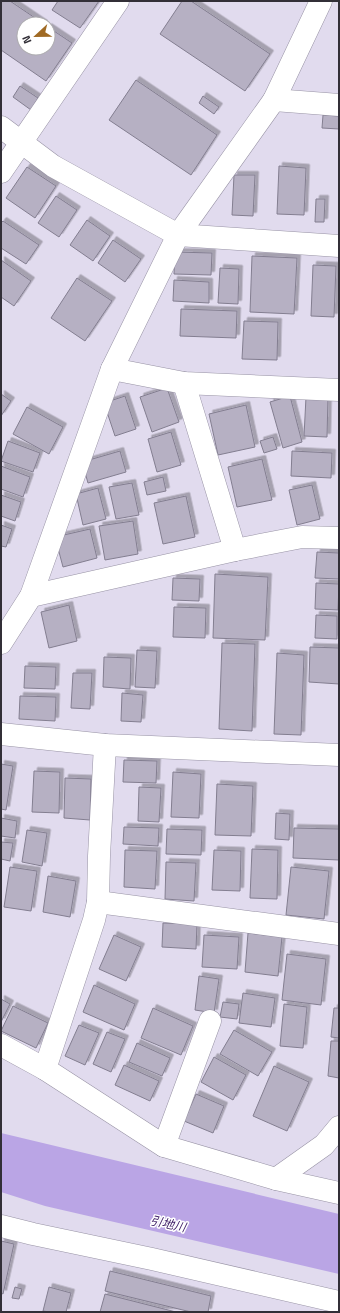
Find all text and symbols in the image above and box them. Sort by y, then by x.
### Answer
north arrow [16,16,56,56]
text: N [18,33,36,46]
water label: 引地川 [149,1210,190,1237]

